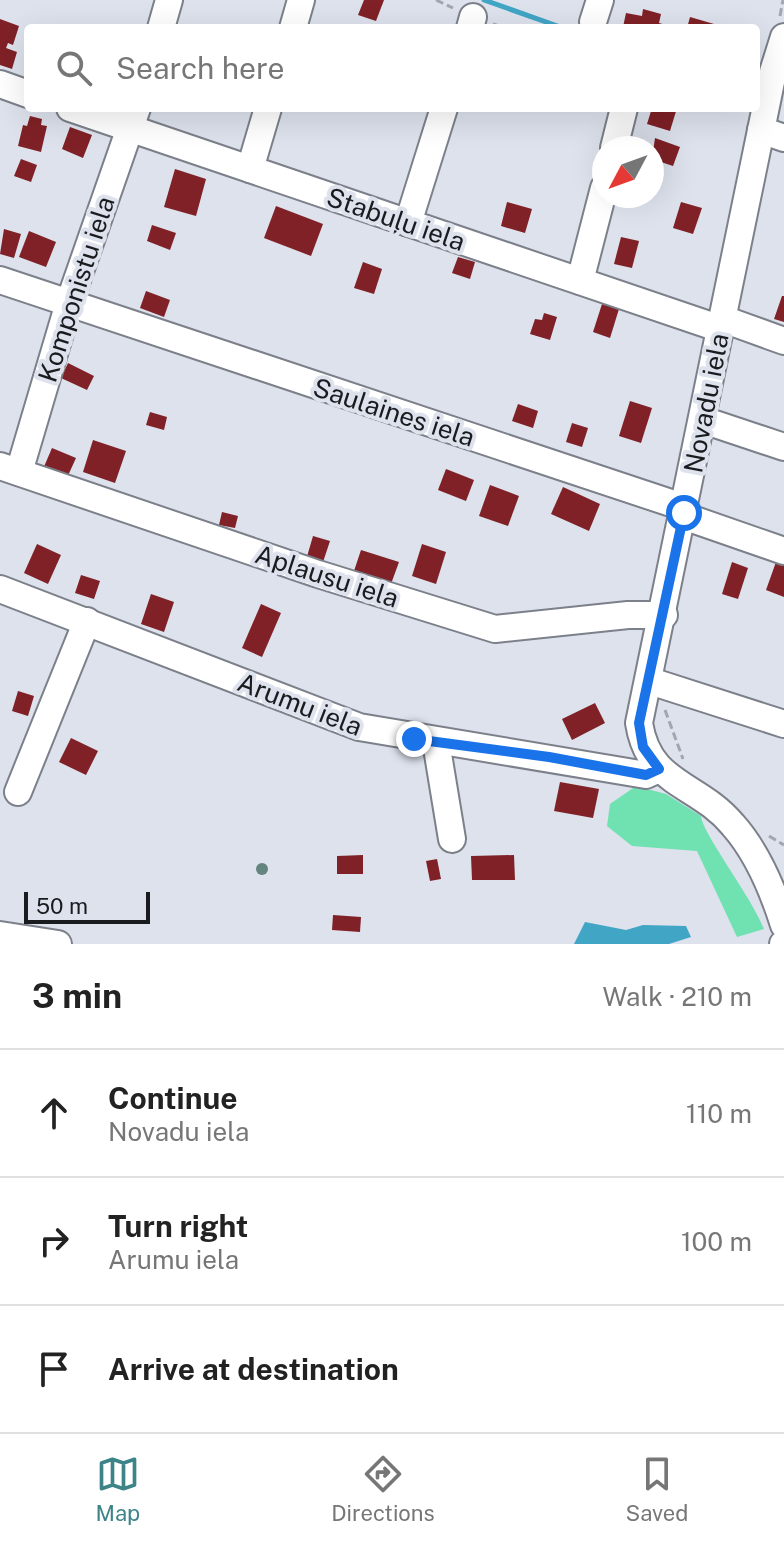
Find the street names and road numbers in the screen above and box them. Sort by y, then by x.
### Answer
street label: Stabuļu iela [323,181,469,257]
street label: Komponistu iela [31,192,121,386]
street label: Novadu iela [677,331,735,475]
street label: Saulaines iela [309,371,479,453]
street label: Aplausu iela [251,538,403,614]
street label: Arumu iela [233,666,367,742]

